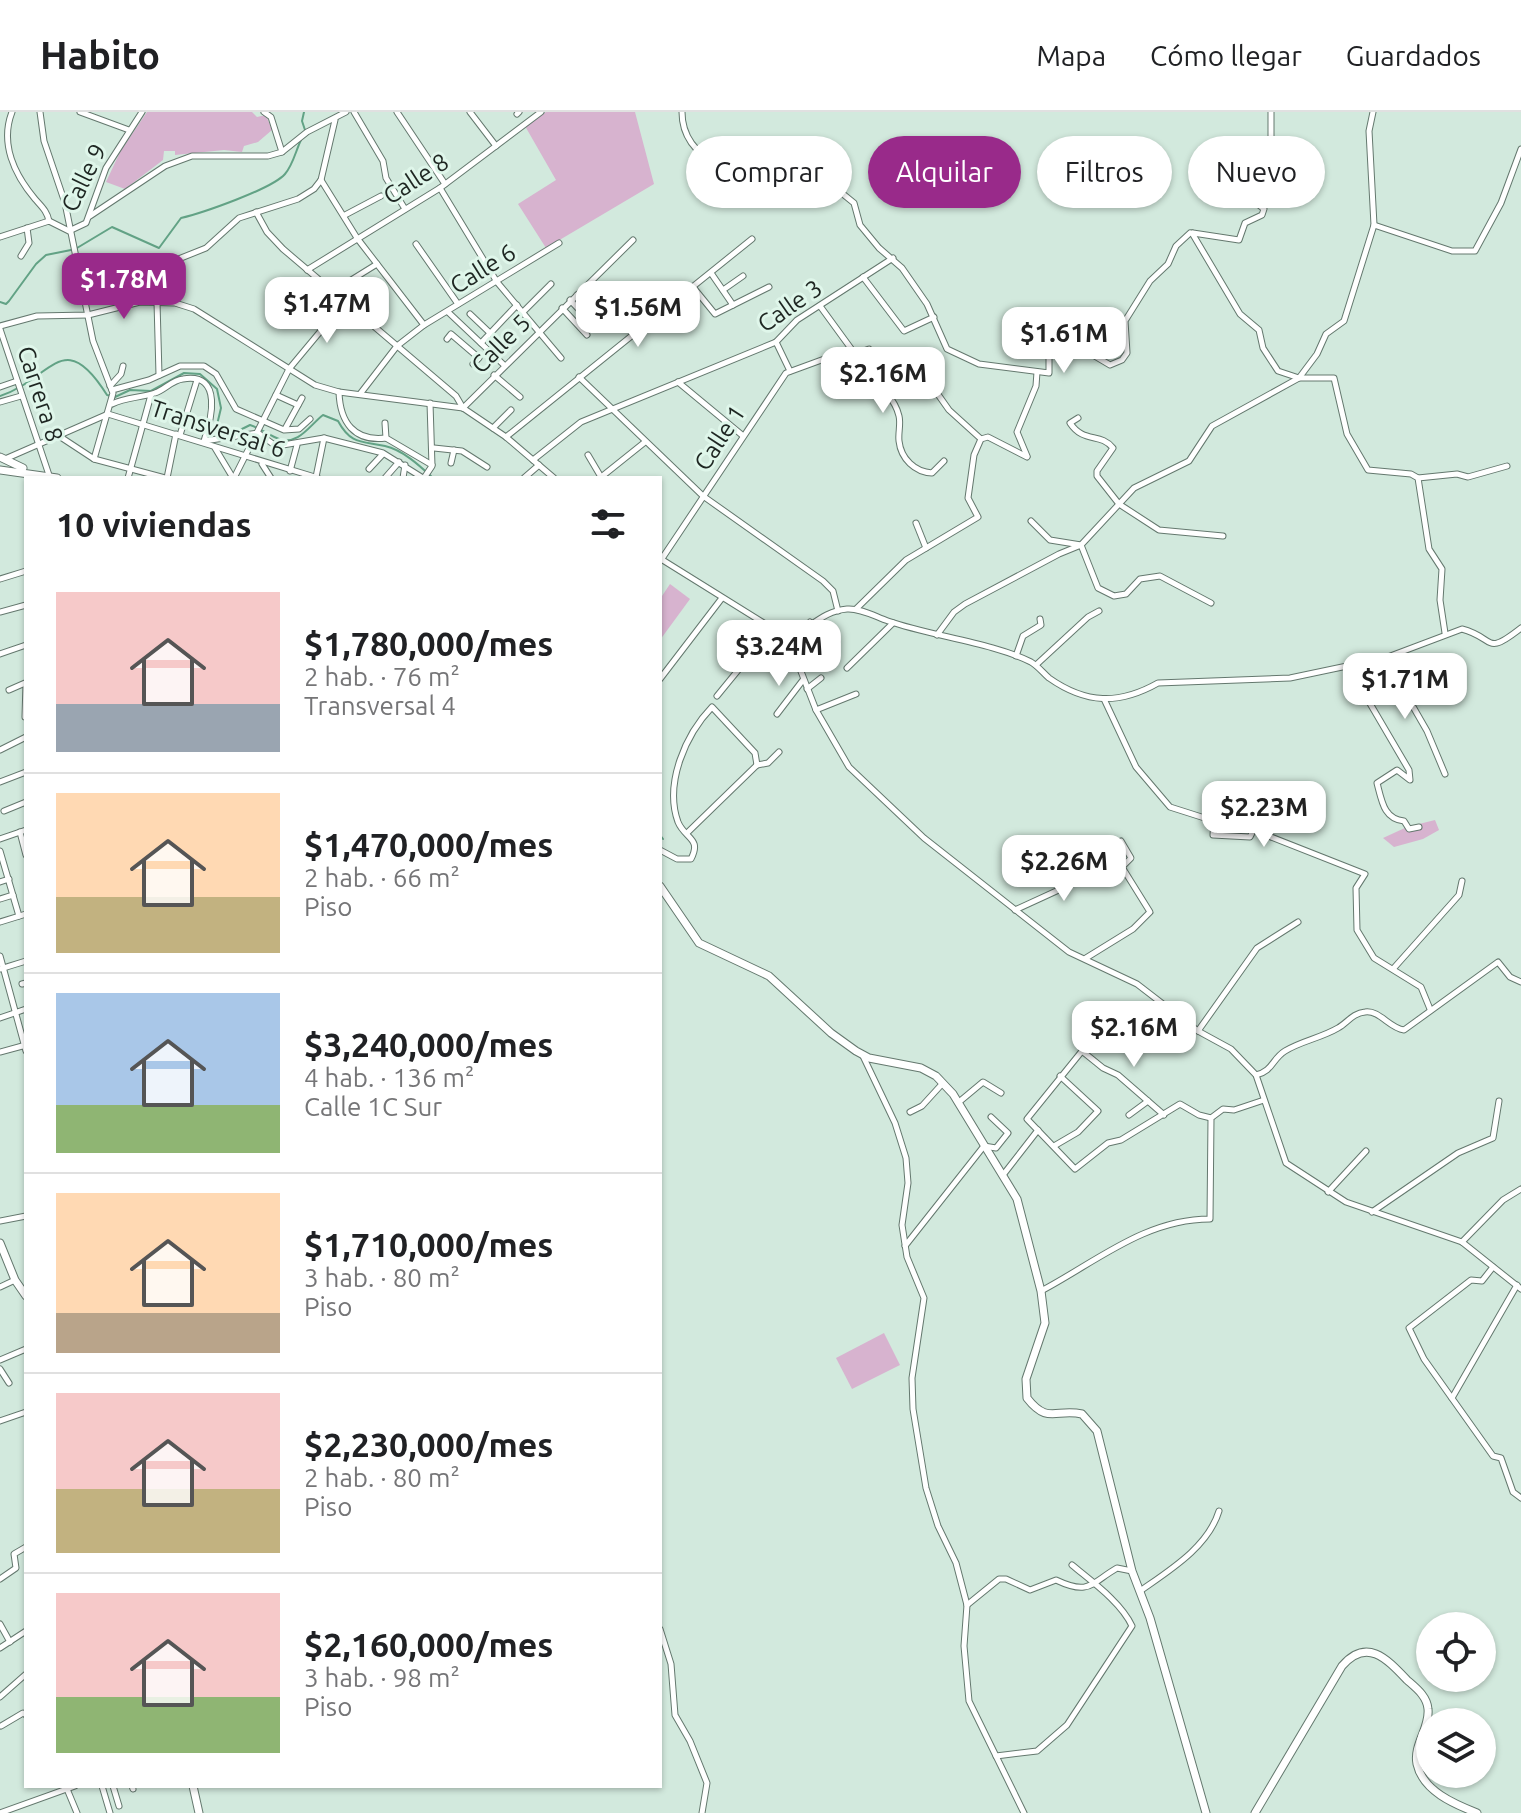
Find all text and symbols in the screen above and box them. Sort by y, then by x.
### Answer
text: Habito [40,34,160,76]
text: Mapa [1037,40,1106,71]
text: Cómo llegar [1150,40,1302,71]
text: Guardados [1346,40,1481,71]
chip: Comprar [686,136,852,208]
chip: Alquilar [868,136,1021,208]
chip: Filtros [1037,136,1172,208]
chip: Nuevo [1188,136,1325,208]
street label: Calle 9 [56,140,111,216]
street label: Calle 8 [378,148,453,209]
street label: Calle 6 [445,238,520,299]
pin: $1.78M [59,253,189,321]
text: $1.78M [80,264,168,293]
street label: Calle 3 [753,274,827,337]
pin: $1.47M [262,277,392,345]
pin: $1.56M [573,281,703,349]
text: $1.47M [283,288,371,317]
text: $1.56M [594,292,682,321]
pin: $1.61M [999,307,1129,375]
street label: Calle 5 [466,309,536,379]
text: $1.61M [1020,318,1108,347]
street label: Carrera 8 [12,343,69,445]
pin: $2.16M [818,347,948,415]
text: $2.16M [839,358,927,387]
street label: Transversal 6 [147,394,289,463]
street label: Calle 1 [689,400,750,475]
icon: filters [586,502,630,546]
text: 10 viviendas [56,505,252,543]
pin: $3.24M [714,620,844,688]
icon: home [120,624,216,720]
text: $1,780,000/mes [304,624,553,662]
text: $3.24M [735,631,823,660]
pin: $1.71M [1340,653,1470,721]
text: 2 hab. · 76 m² [304,662,460,691]
text: $1.71M [1361,664,1449,693]
text: Transversal 4 [304,691,456,720]
pin: $2.23M [1199,781,1329,849]
text: $2.23M [1220,792,1308,821]
icon: home [120,825,216,921]
text: $1,470,000/mes [304,825,553,863]
pin: $2.26M [999,835,1129,903]
text: $2.26M [1020,846,1108,875]
text: 2 hab. · 66 m² [304,863,460,892]
text: Piso [304,892,352,921]
pin: $2.16M [1069,1001,1199,1069]
text: $2.16M [1090,1012,1178,1041]
icon: home [120,1025,216,1121]
text: $3,240,000/mes [304,1025,553,1063]
text: 4 hab. · 136 m² [304,1063,474,1092]
text: Calle 1C Sur [304,1092,442,1121]
icon: home [120,1225,216,1321]
text: $1,710,000/mes [304,1225,553,1263]
text: 3 hab. · 80 m² [304,1263,460,1292]
text: Piso [304,1292,352,1321]
icon: home [120,1425,216,1521]
text: $2,230,000/mes [304,1425,553,1463]
text: 2 hab. · 80 m² [304,1463,460,1492]
text: Piso [304,1492,352,1521]
map controls [1416,1612,1496,1788]
button: locate [1416,1612,1496,1692]
icon: home [120,1625,216,1721]
text: $2,160,000/mes [304,1625,553,1663]
text: 3 hab. · 98 m² [304,1663,460,1692]
text: Piso [304,1692,352,1721]
button: layers [1416,1708,1496,1788]

